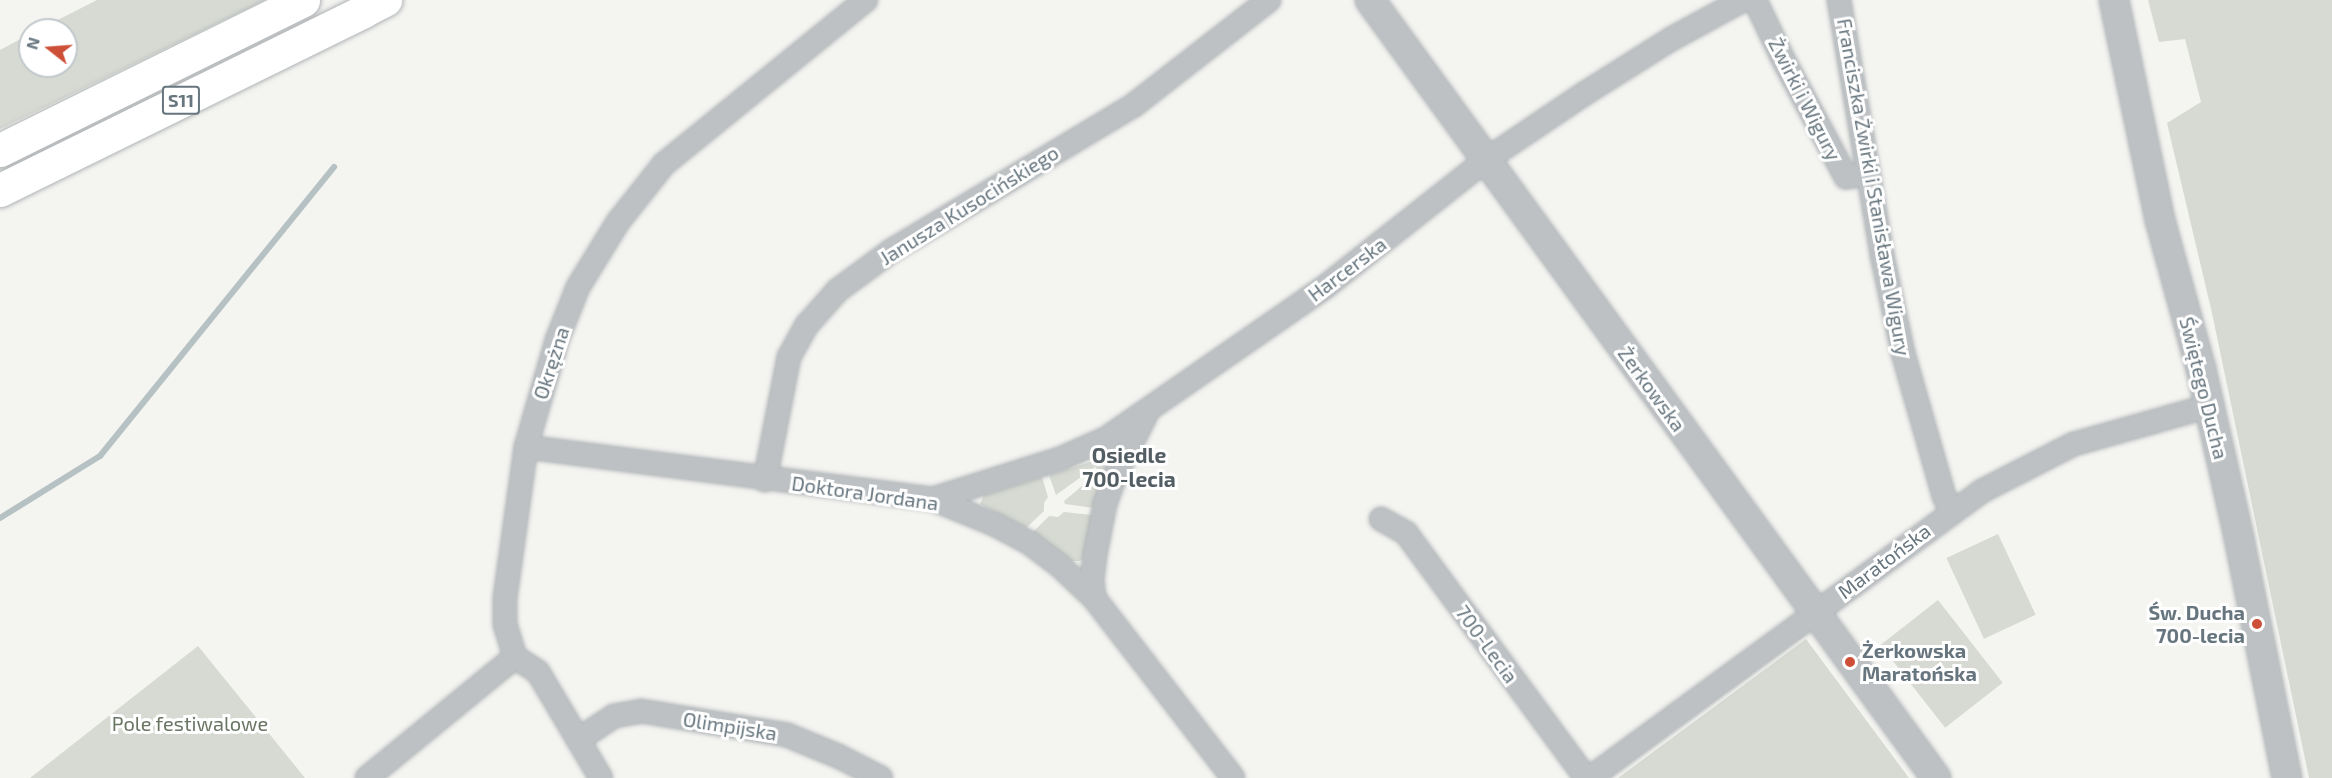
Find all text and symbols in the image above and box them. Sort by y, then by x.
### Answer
street label: Franciszka Żwirki i Stanisława Wigury [1832,16,1916,358]
north arrow [18,18,78,78]
street label: Żwirki i Wigury [1764,34,1846,164]
text: N [21,35,43,51]
road number: S11 [162,85,201,115]
street label: Janusza Kusocińskiego [875,140,1063,270]
street label: Harcerska [1303,232,1391,306]
street label: Świętego Ducha [2175,314,2233,462]
street label: Okrężna [528,324,574,402]
street label: Żerkowska [1613,342,1691,436]
district label: Osiedle 700-lecia [1082,442,1176,492]
street label: Doktora Jordana [790,471,940,515]
street label: Maratońska [1833,518,1935,604]
place label: Św. Ducha 700-lecia [2148,600,2245,647]
street label: 700-Lecia [1451,601,1523,687]
marker: Św. Ducha 700-lecia [2250,617,2264,631]
place label: Żerkowska Maratońska [1862,638,1977,685]
marker: Żerkowska Maratońska [1843,655,1857,669]
street label: Olimpijska [681,707,779,745]
park label: Pole festiwalowe [112,711,268,735]

